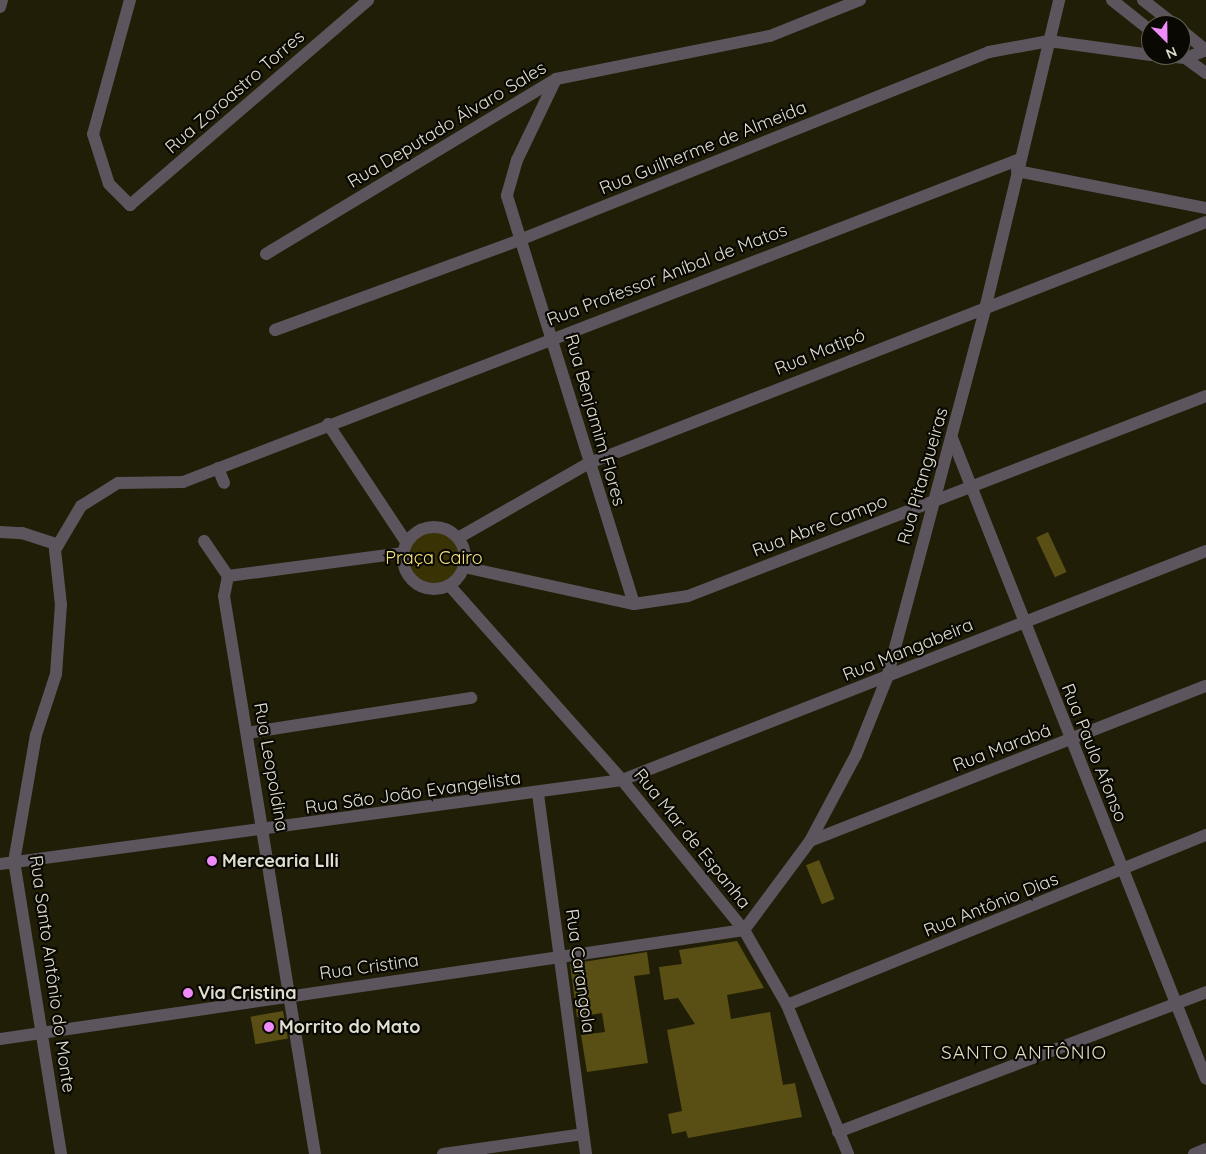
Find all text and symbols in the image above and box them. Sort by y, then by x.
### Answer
north arrow [1141,15,1191,65]
street label: Rua Zoroastro Torres [161,26,309,158]
text: N [1163,43,1180,63]
street label: Rua Deputado Álvaro Sales [344,57,550,193]
street label: Rua Guilherme de Almeida [596,96,810,200]
street label: Rua Professor Aníbal de Matos [544,219,790,331]
street label: Rua Matipó [772,324,868,380]
street label: Rua Benjamim Flores [560,332,630,508]
street label: Rua Pitangueiras [893,405,953,547]
street label: Rua Abre Campo [749,490,891,562]
park label: Praça Cairo [385,547,483,569]
street label: Rua Mangabeira [840,614,976,686]
street label: Rua Paulo Afonso [1056,681,1132,825]
street label: Rua Leopoldina [249,701,293,833]
street label: Rua Marabá [950,719,1054,777]
street label: Rua Mar de Espanha [629,765,755,913]
street label: Rua São João Evangelista [304,767,522,819]
place label: Mercearia LIli [222,850,339,872]
street label: Rua Santo Antônio do Monte [25,854,79,1094]
marker: Mercearia LIli [206,855,218,867]
street label: Rua Antônio Dias [921,868,1061,942]
street label: Rua Carangola [561,907,599,1035]
street label: Rua Cristina [318,949,420,985]
place label: Via Cristina [198,982,296,1004]
marker: Via Cristina [182,987,194,999]
place label: Morrito do Mato [279,1016,421,1038]
marker: Morrito do Mato [263,1021,275,1033]
district label: SANTO ANTÔNIO [939,1042,1109,1064]

